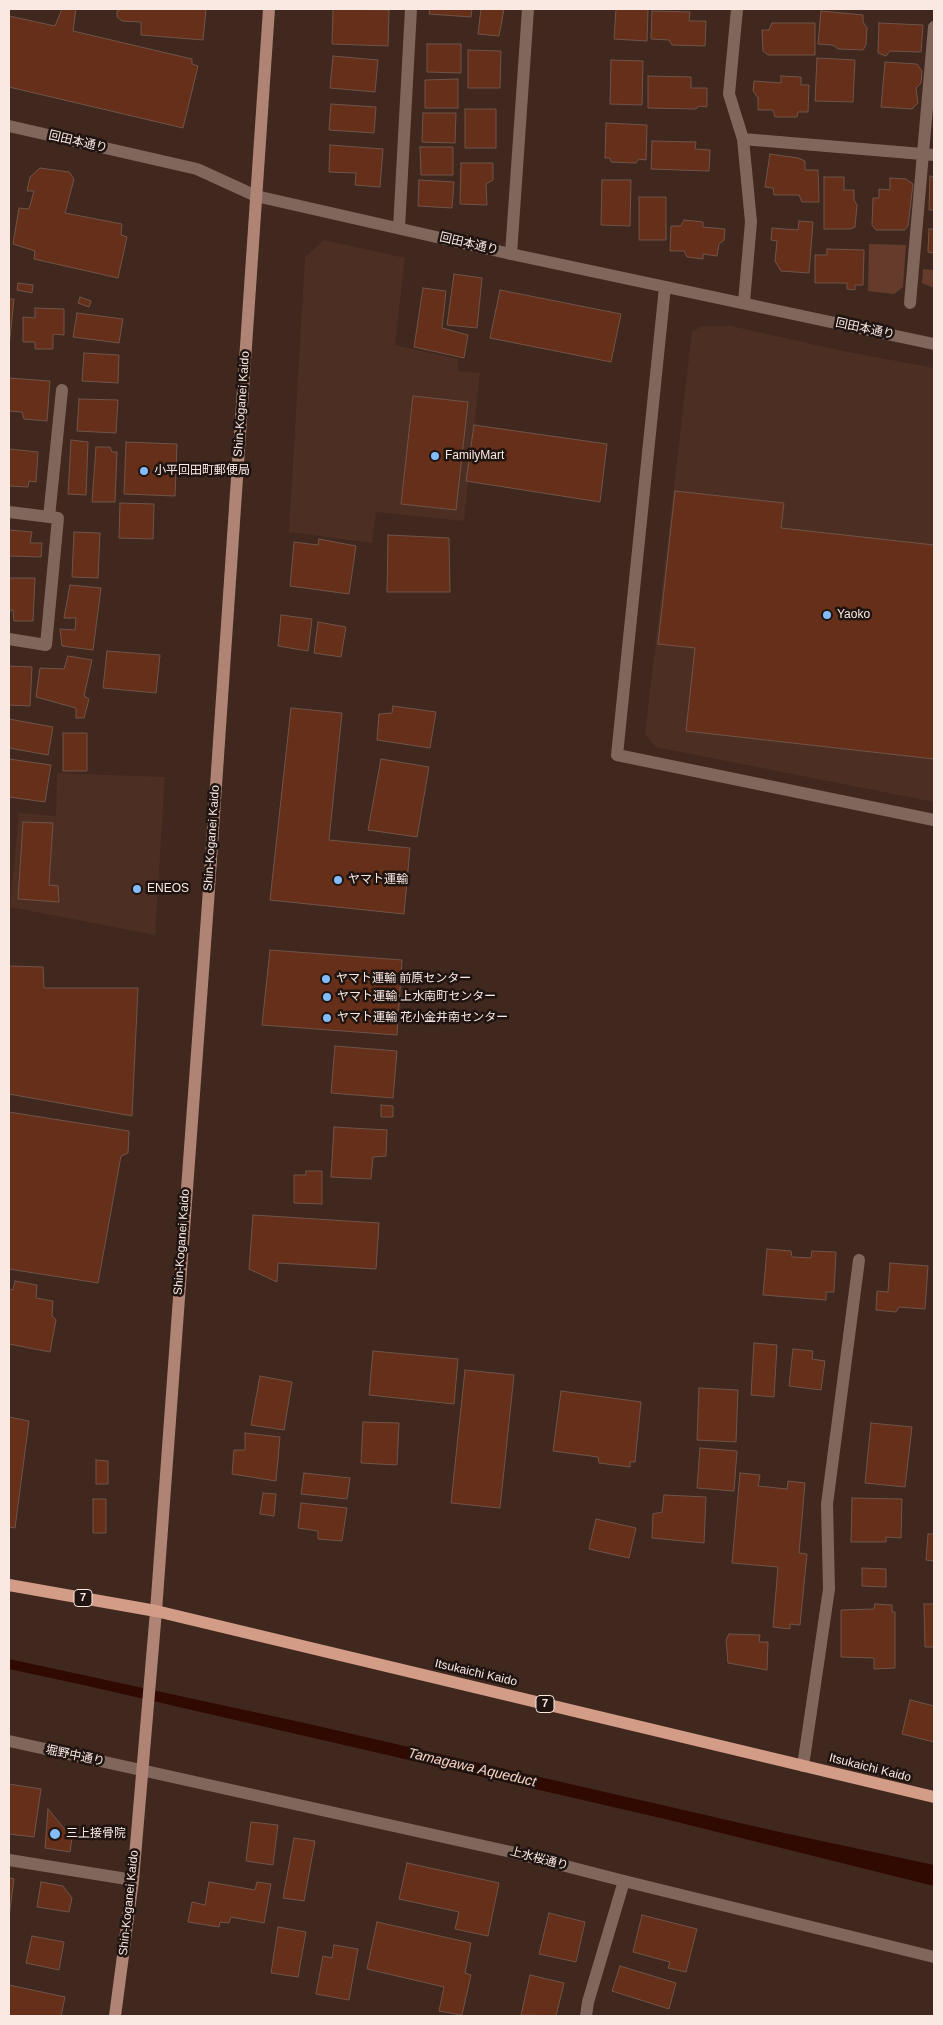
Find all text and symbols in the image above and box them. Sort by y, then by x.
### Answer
street label: 回田本通り [47,128,109,156]
street label: 回田本通り [438,230,500,258]
street label: 回田本通り [834,316,896,342]
street label: Shin-Koganei Kaido [231,351,253,457]
place label: FamilyMart [445,449,504,463]
marker: FamilyMart [429,450,441,462]
place label: 小平回田町郵便局 [154,464,250,478]
marker: 小平回田町郵便局 [138,465,150,477]
place label: Yaoko [837,608,870,622]
marker: Yaoko [821,609,833,621]
street label: Shin-Koganei Kaido [201,785,223,891]
place label: ヤマト運輸 [348,873,408,887]
marker: ヤマト運輸 [332,874,344,886]
place label: ENEOS [147,882,189,896]
marker: ENEOS [131,883,143,895]
place label: ヤマト運輸 前原センター [336,972,471,986]
marker: ヤマト運輸 前原センター [320,973,332,985]
place label: ヤマト運輸 上水南町センター [337,990,496,1004]
marker: ヤマト運輸 上水南町センター [321,991,333,1003]
place label: ヤマト運輸 花小金井南センター [337,1011,508,1025]
marker: ヤマト運輸 花小金井南センター [321,1012,333,1024]
street label: Shin-Koganei Kaido [171,1189,193,1295]
road number: 7 [74,1590,92,1606]
street label: Itsukaichi Kaido [433,1657,519,1689]
road number: 7 [536,1696,554,1712]
street label: 堀野中通り [44,1743,106,1769]
water label: Tamagawa Aqueduct [406,1745,538,1791]
street label: Itsukaichi Kaido [827,1751,913,1785]
marker: 三上接骨院 [48,1827,62,1841]
place label: 三上接骨院 [66,1827,126,1841]
street label: 上水桜通り [508,1844,570,1874]
street label: Shin-Koganei Kaido [116,1849,142,1957]

